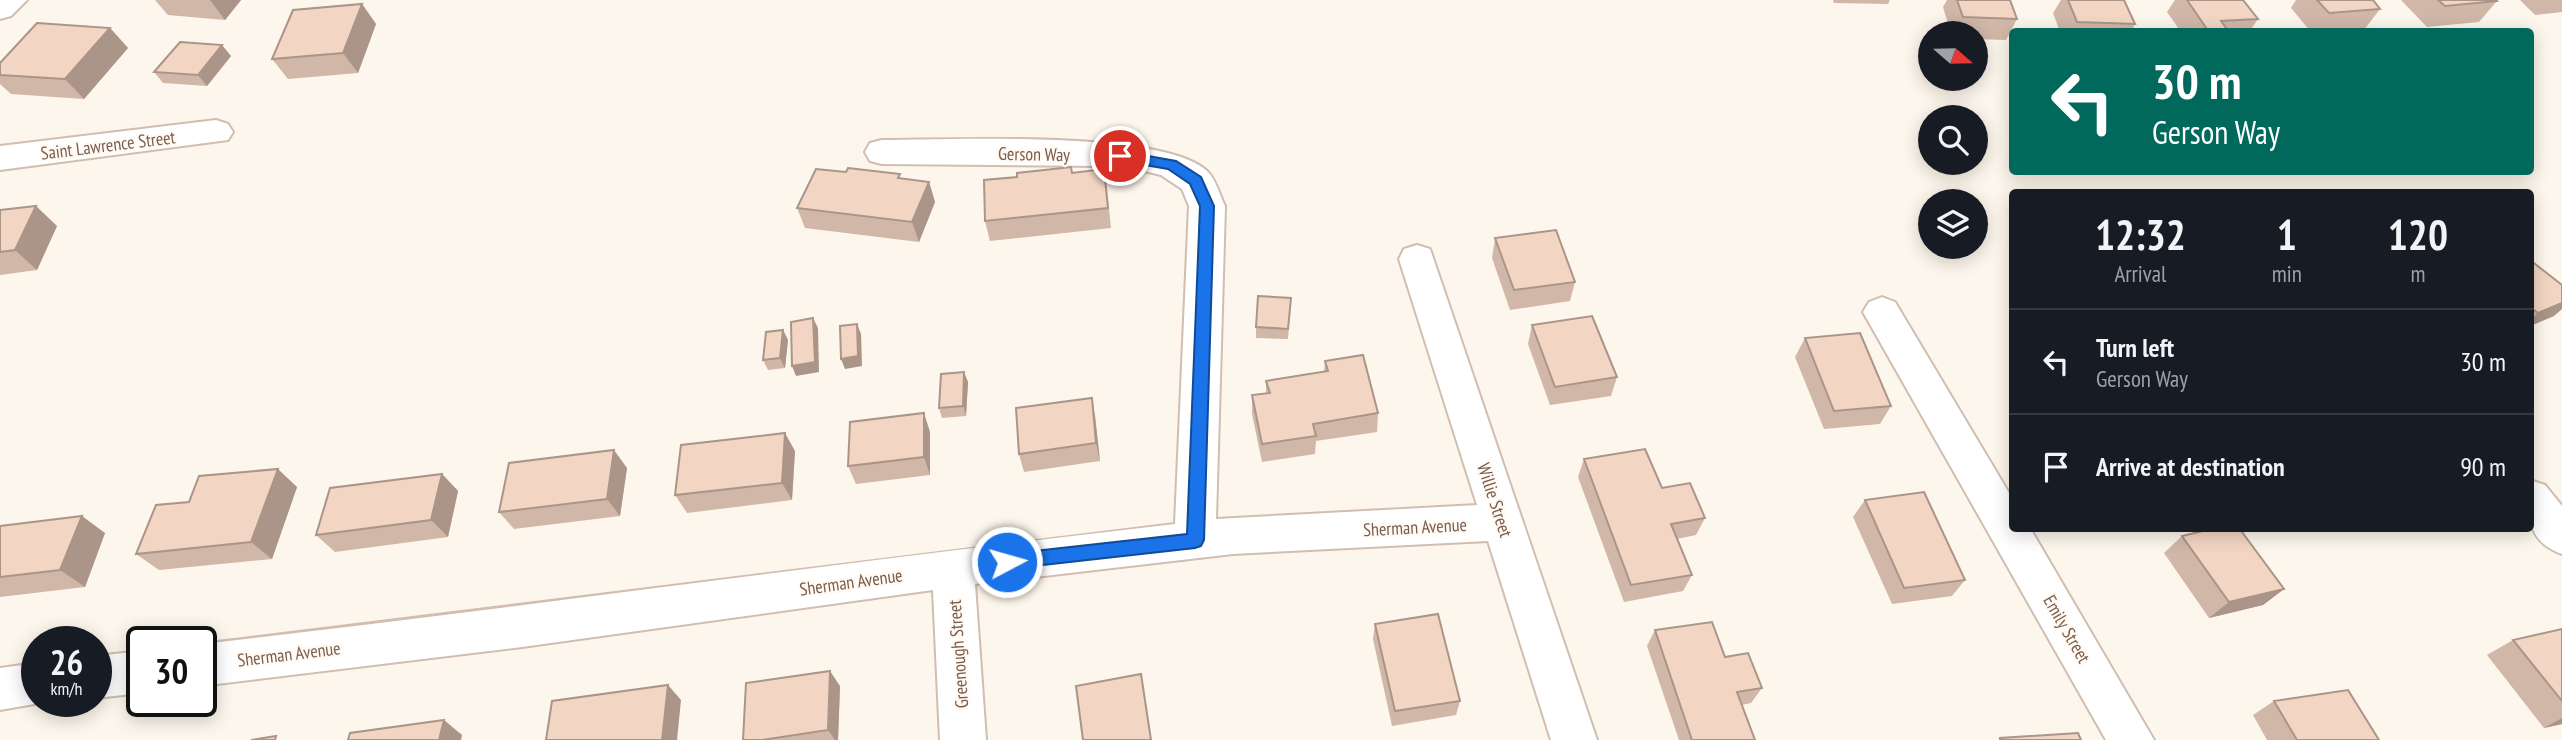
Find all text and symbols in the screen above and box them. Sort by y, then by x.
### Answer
north arrow [1918,21,1988,91]
map controls [1918,21,1988,259]
text: 30 m [2152,49,2241,113]
icon: left [2037,56,2128,147]
button: search [1918,105,1988,175]
text: Gerson Way [2152,111,2280,153]
street label: Saint Lawrence Street [39,125,177,165]
pin [1090,126,1150,186]
icon: arrive [1101,137,1139,175]
street label: Gerson Way [998,142,1070,166]
button: layers [1918,189,1988,259]
text: 12:32 [2095,207,2186,262]
text: 1 [2277,207,2297,262]
text: 120 [2388,207,2448,262]
text: Arrival [2114,259,2166,288]
text: min [2272,259,2302,288]
text: m [2410,259,2425,288]
text: Turn left [2096,331,2174,364]
icon: left [2037,343,2075,381]
text: 30 m [2460,345,2506,378]
text: Gerson Way [2096,364,2188,393]
icon: arrive [2037,448,2075,486]
text: Arrive at destination [2096,450,2285,483]
text: 90 m [2460,450,2506,483]
street label: Willie Street [1472,460,1518,540]
street label: Sherman Avenue [1363,513,1467,541]
position arrow [970,525,1044,599]
street label: Sherman Avenue [798,563,904,601]
street label: Emily Street [2038,591,2096,667]
street label: Greenough Street [943,599,973,709]
speed limit sign: 30 [126,626,217,717]
street label: Sherman Avenue [236,636,342,672]
text: 26 [50,639,83,685]
text: km/h [51,677,82,700]

